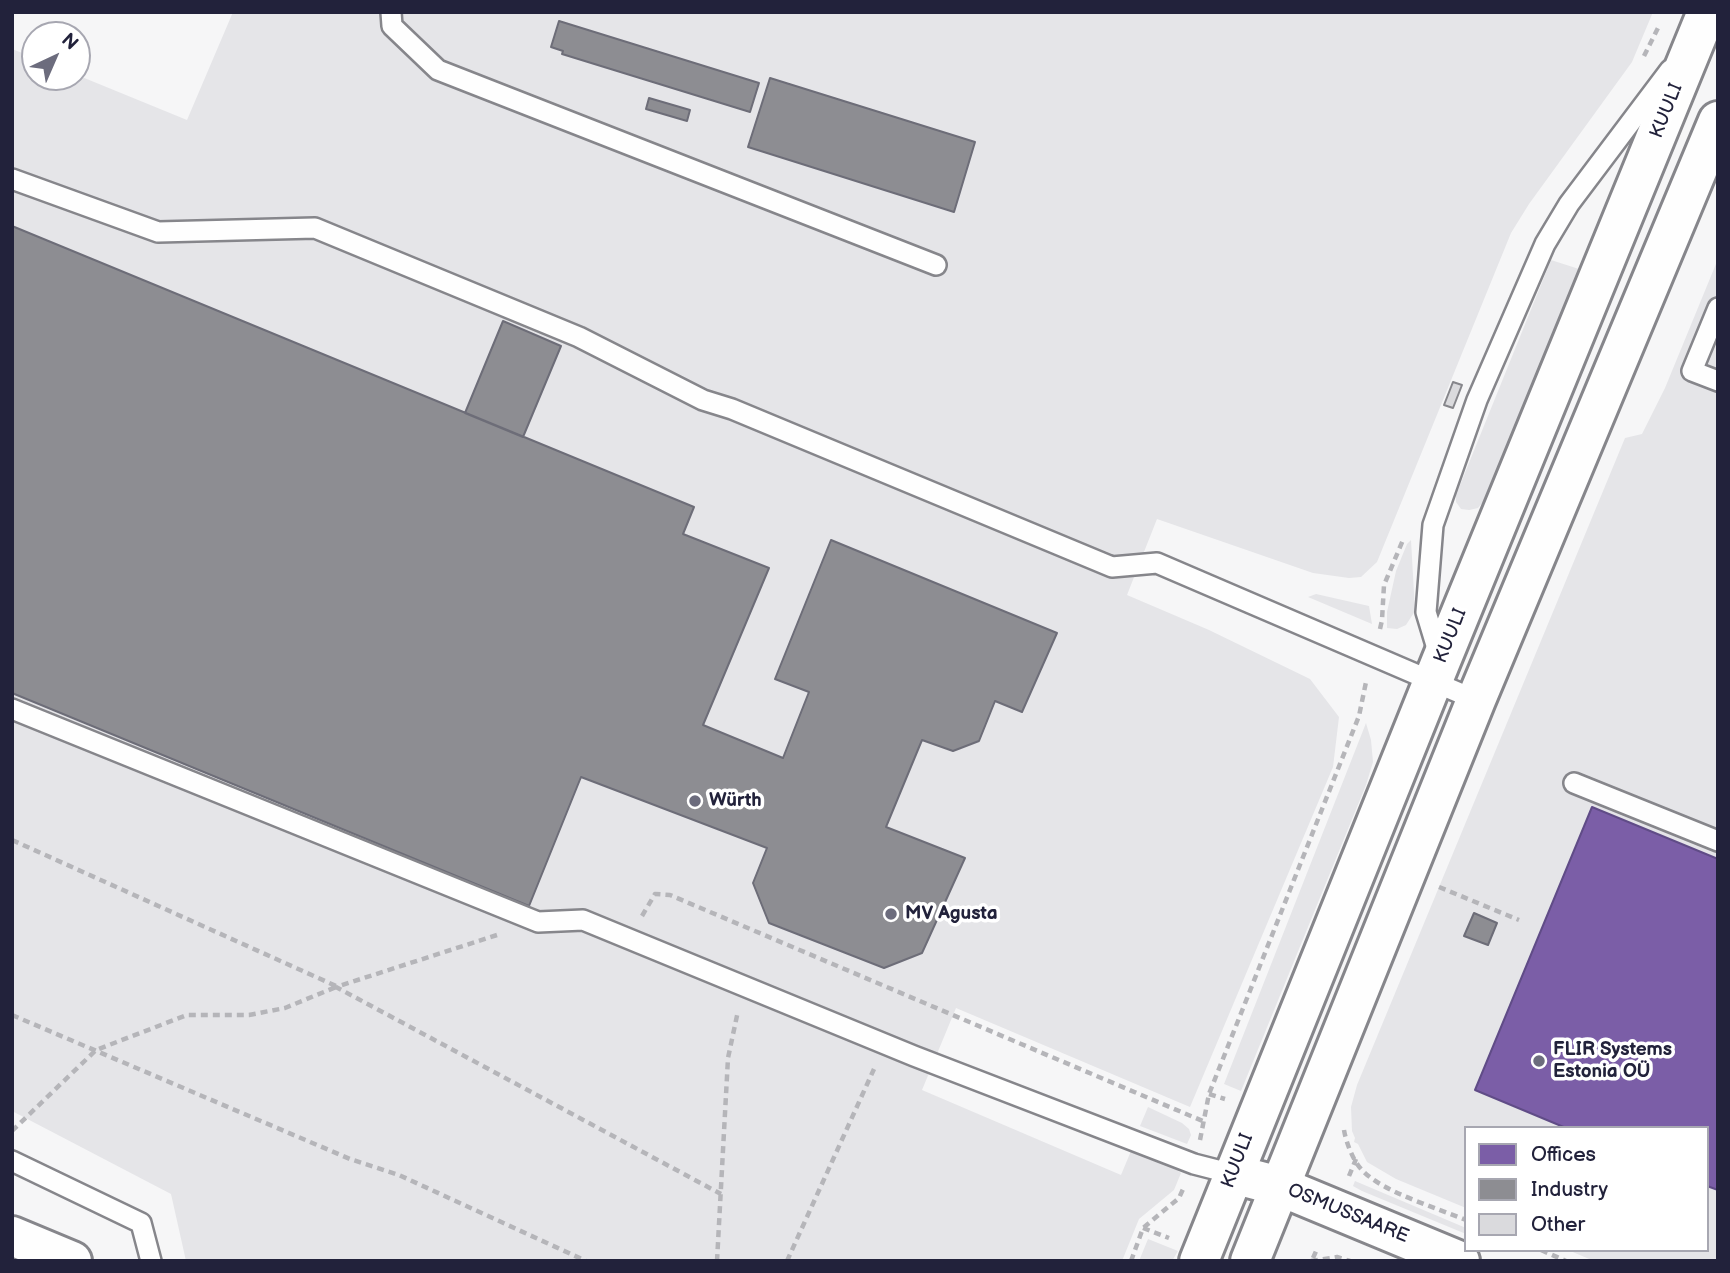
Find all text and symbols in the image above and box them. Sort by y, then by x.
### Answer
north arrow [21,21,91,91]
text: N [56,29,83,55]
street label: KUULI [1646,80,1688,142]
street label: KUULI [1430,605,1472,667]
place label: Würth [709,790,762,812]
marker: Würth [687,793,703,809]
place label: MV Agusta [905,903,998,925]
marker: MV Agusta [883,906,899,922]
place label: FLIR Systems Estonia OÜ [1553,1039,1672,1083]
marker: FLIR Systems Estonia OÜ [1531,1053,1547,1069]
legend [1464,1126,1709,1252]
street label: KUULI [1217,1130,1259,1192]
text: Offices [1531,1142,1596,1167]
text: Industry [1531,1177,1608,1202]
street label: OSMUSSAARE [1284,1179,1412,1249]
text: Other [1531,1212,1585,1237]

